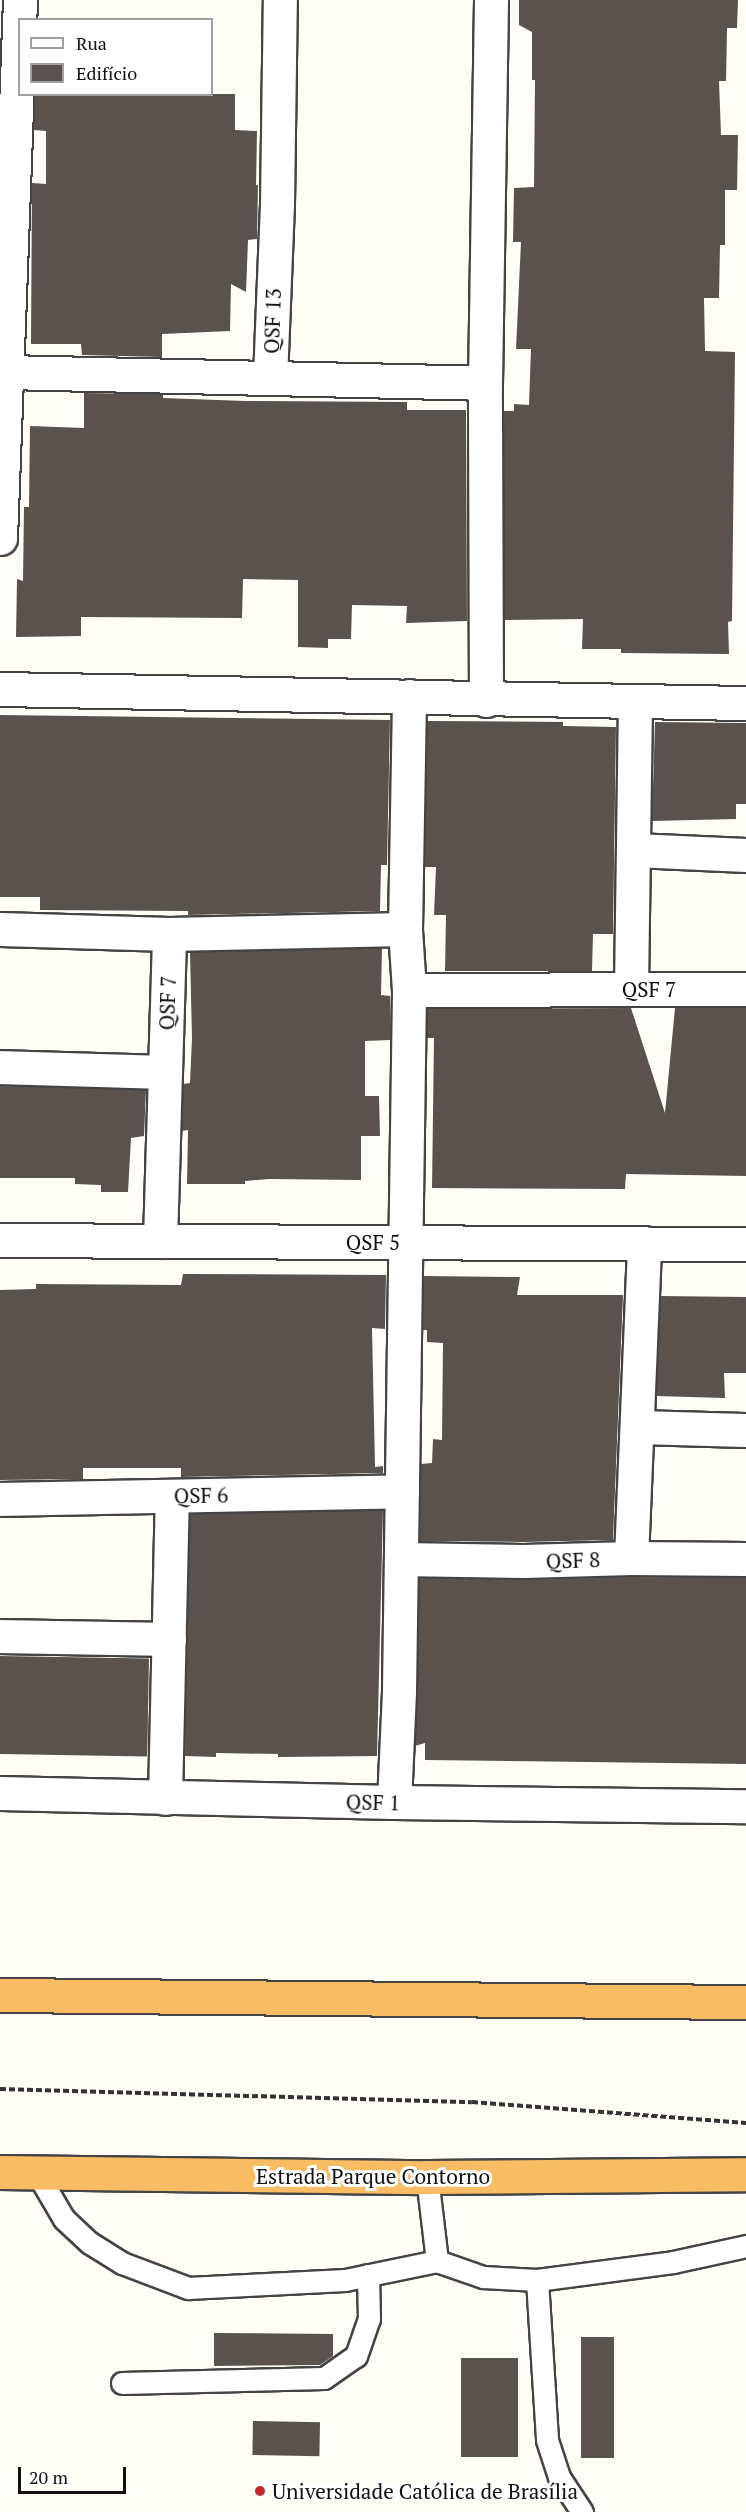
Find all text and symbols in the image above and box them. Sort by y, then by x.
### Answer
legend [18,18,213,96]
text: Rua [76,31,107,55]
text: Edifício [76,61,137,85]
street label: QSF 13 [258,288,286,354]
street label: QSF 7 [153,975,181,1031]
street label: QSF 7 [622,976,676,1002]
street label: QSF 5 [346,1229,400,1255]
street label: QSF 6 [174,1482,228,1508]
street label: QSF 8 [545,1546,601,1574]
street label: QSF 1 [346,1789,400,1815]
street label: Estrada Parque Contorno [256,2163,490,2189]
scale bar [21,2455,129,2493]
text: 20 m [29,2465,68,2489]
place label: Universidade Católica de Brasília [272,2478,578,2504]
marker: Universidade Católica de Brasília [253,2484,267,2498]

